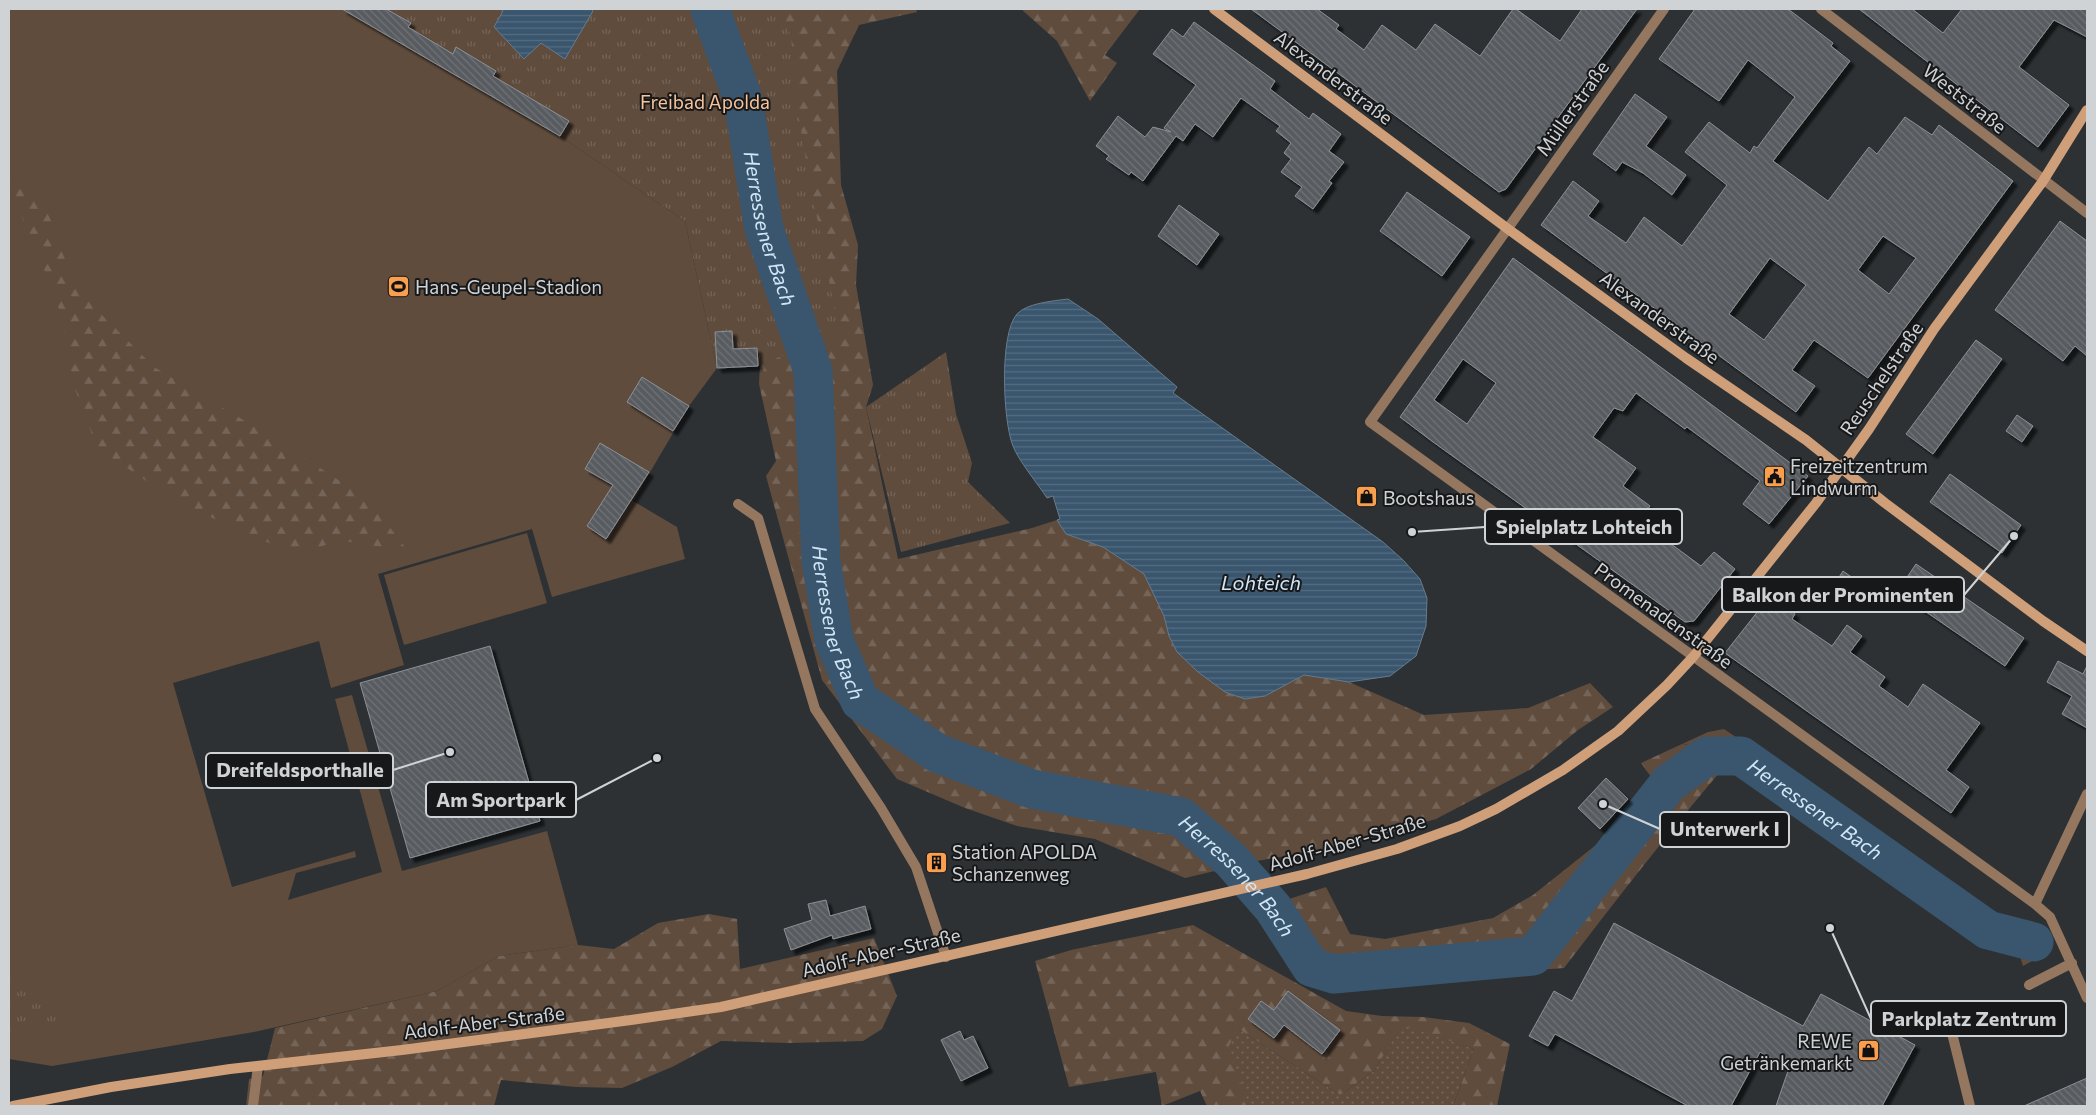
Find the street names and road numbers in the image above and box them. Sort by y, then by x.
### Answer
street label: Alexanderstraße [1270,25,1398,129]
street label: Müllerstraße [1531,56,1613,160]
street label: Weststraße [1919,58,2011,138]
street label: Alexanderstraße [1596,266,1724,368]
street label: Reuschelstraße [1835,317,1927,439]
street label: Promenadenstraße [1590,557,1738,673]
street label: Adolf-Aber-Straße [1266,809,1428,875]
street label: Adolf-Aber-Straße [799,923,963,981]
street label: Adolf-Aber-Straße [402,1001,566,1043]

